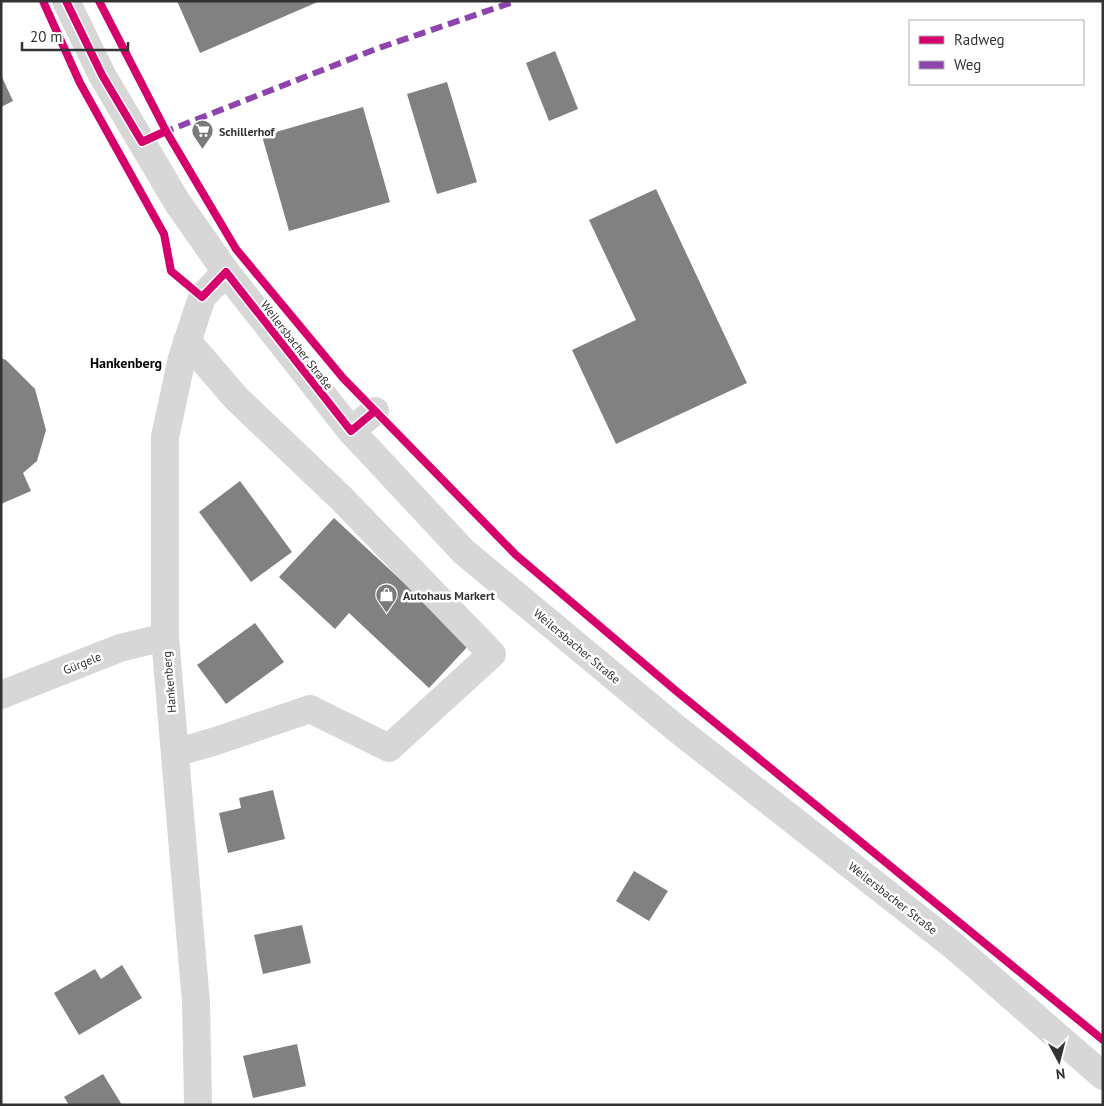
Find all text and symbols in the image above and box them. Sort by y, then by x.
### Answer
scale bar [22,20,129,52]
legend [909,20,1084,85]
text: 20 m [30,27,63,46]
text: Radweg [954,30,1005,49]
text: Weg [954,55,981,74]
supermarket icon: Schillerhof [191,119,215,150]
place label: Schillerhof [219,124,276,139]
street label: Weilersbacher Straße [258,297,336,393]
district label: Hankenberg [90,354,162,372]
shop icon: Autohaus Markert [375,583,399,614]
place label: Autohaus Markert [403,588,496,603]
street label: Weilersbacher Straße [530,605,624,687]
street label: Gürgele [61,649,103,677]
street label: Hankenberg [159,650,179,714]
street label: Weilersbacher Straße [845,859,941,937]
north arrow [1034,1036,1084,1086]
text: N [1055,1064,1066,1083]

